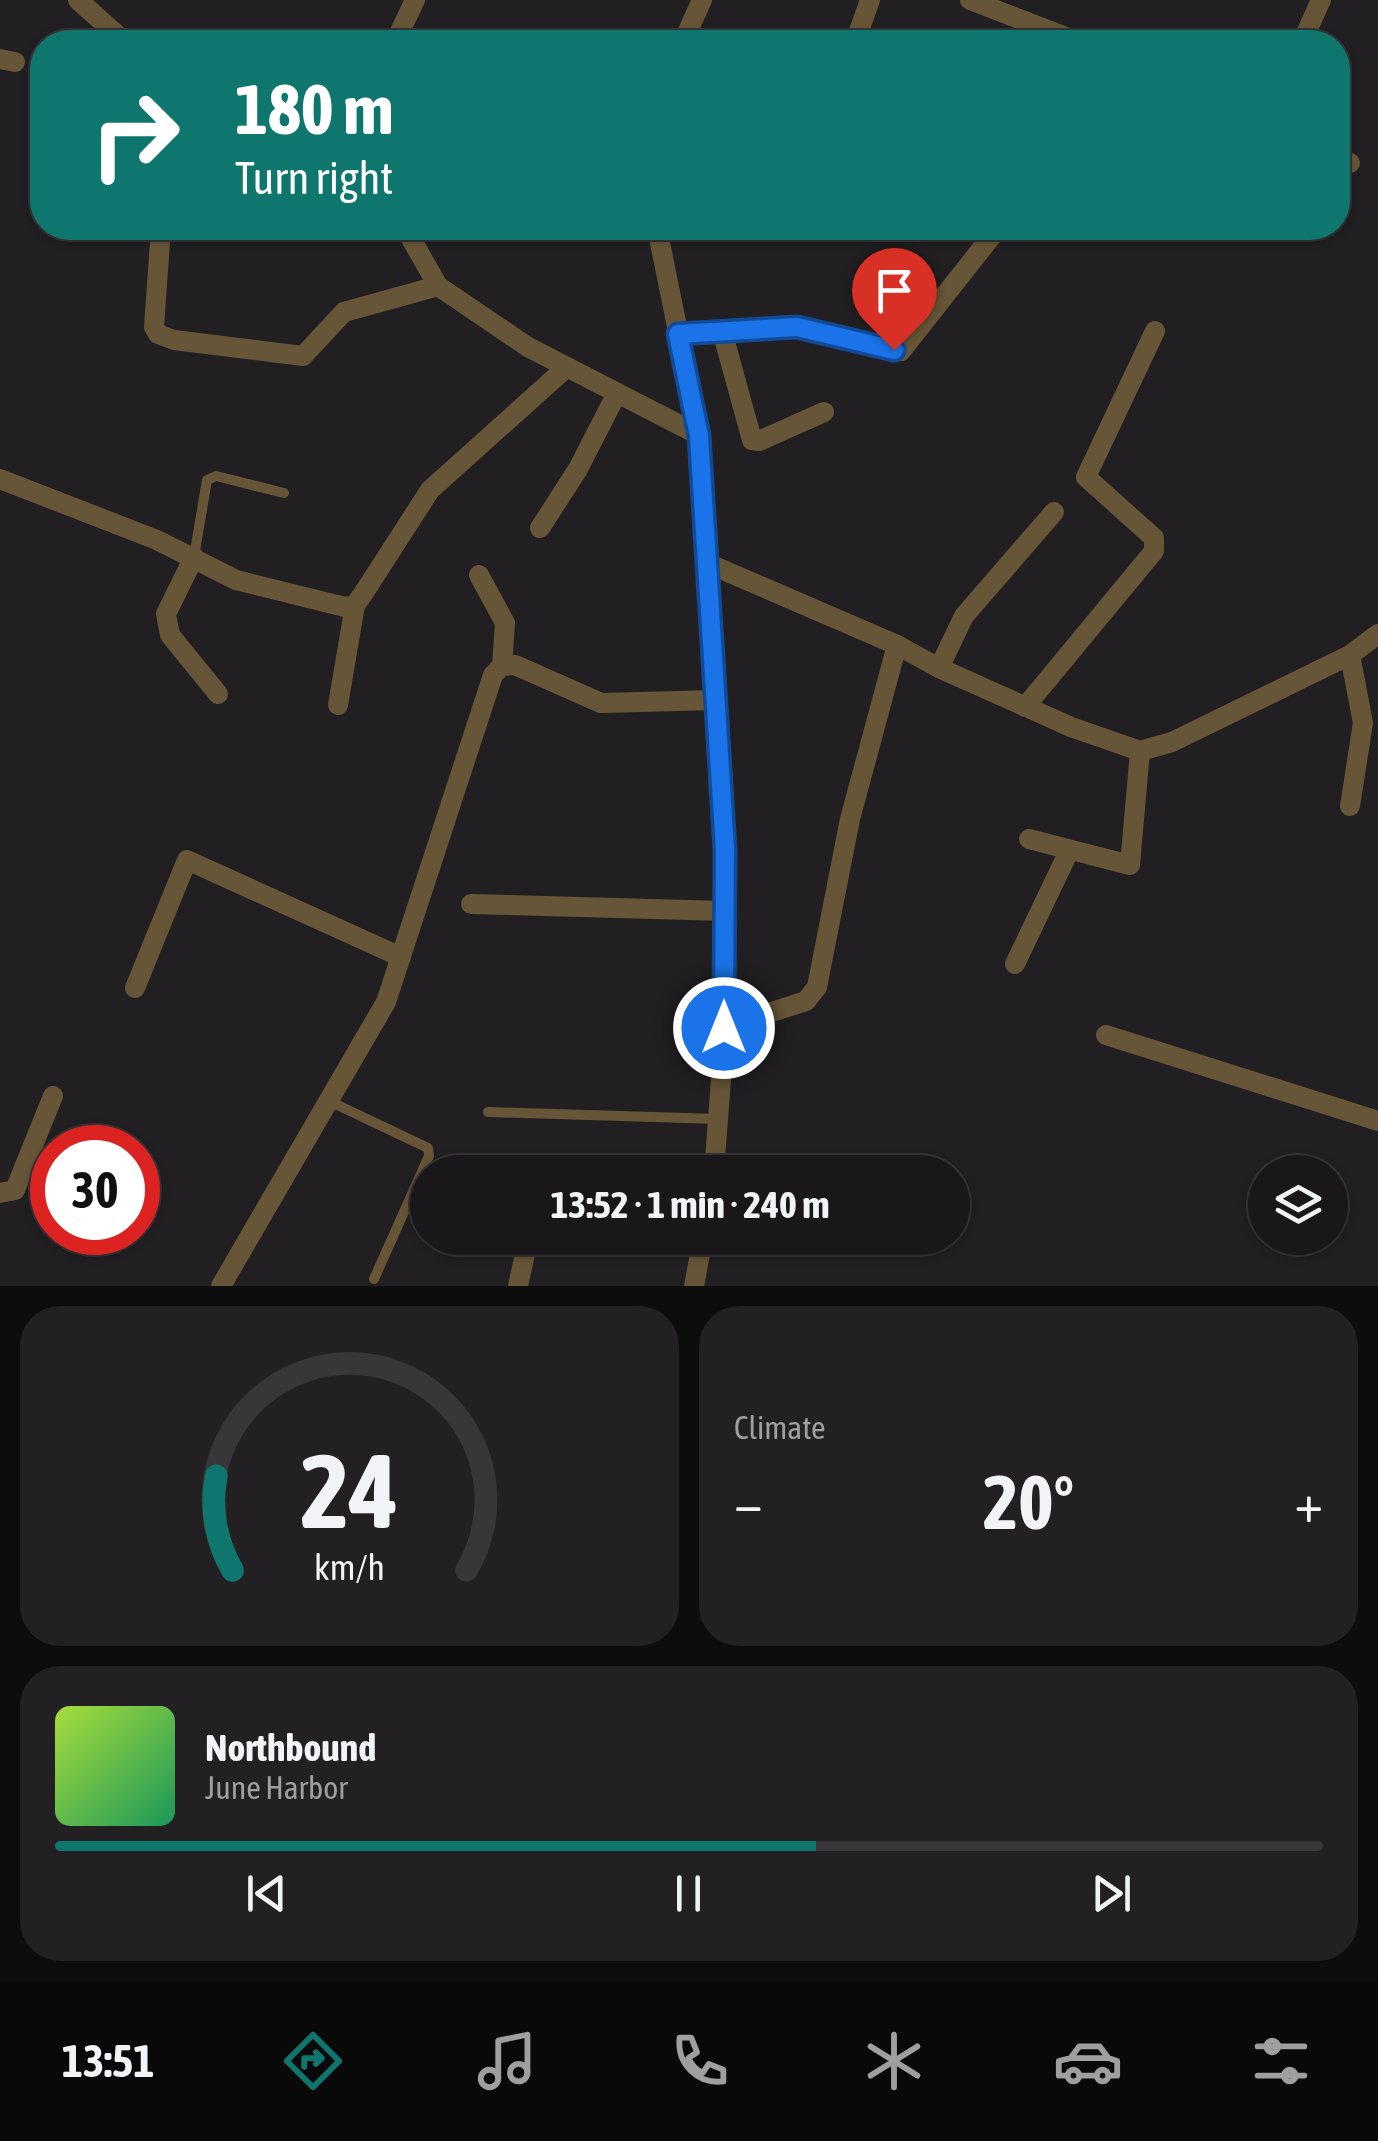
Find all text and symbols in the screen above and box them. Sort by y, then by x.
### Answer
text: 180 m [235,69,394,149]
icon: right [70,70,200,200]
text: Turn right [235,152,393,204]
pin [852,248,937,351]
icon: arrive [867,263,922,318]
position arrow [672,976,776,1080]
speed limit sign: 30 [30,1125,160,1255]
map controls [1248,1155,1348,1255]
button: layers [1248,1155,1348,1255]
text: 13:52 · 1 min · 240 m [550,1183,830,1226]
text: Climate [734,1409,826,1446]
text: 24 [301,1431,398,1550]
text: 20° [983,1459,1074,1545]
text: − [734,1471,763,1534]
text: + [1294,1471,1323,1534]
text: km/h [314,1547,385,1588]
text: Northbound [205,1726,376,1769]
text: June Harbor [205,1769,348,1806]
icon: previous [239,1866,294,1921]
icon: pause [661,1866,716,1921]
icon: next [1084,1866,1139,1921]
icon: directions [278,2026,348,2096]
icon: music [472,2026,542,2096]
icon: phone [665,2026,735,2096]
icon: climate [859,2026,929,2096]
icon: car [1053,2026,1123,2096]
icon: filters [1246,2026,1316,2096]
text: 13:51 [62,2035,154,2087]

